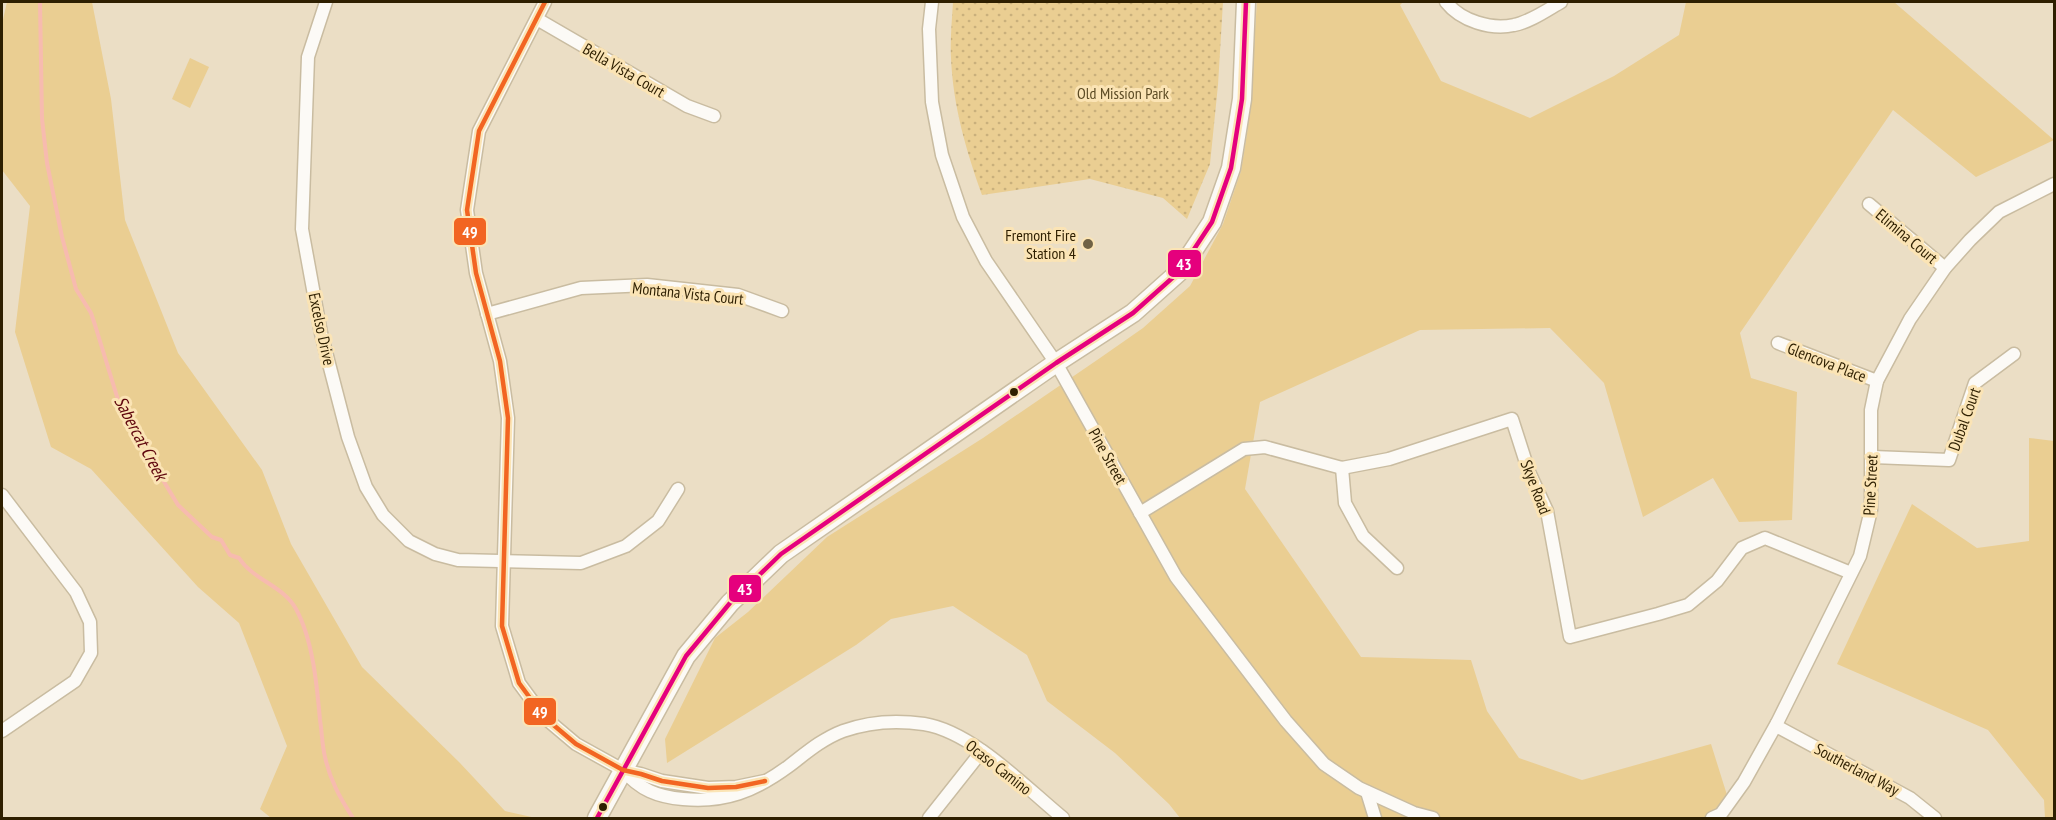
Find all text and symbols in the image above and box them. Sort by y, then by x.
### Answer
street label: Bella Vista Court [579,38,669,102]
park label: Old Mission Park [1077,83,1170,103]
street label: Elimina Court [1872,204,1942,268]
line badge: 49 [453,217,487,246]
text: 49 [462,222,478,242]
place label: Fremont Fire Station 4 [1005,225,1076,263]
marker: Fremont Fire Station 4 [1081,237,1095,251]
line badge: 43 [1167,249,1202,278]
text: 43 [1176,254,1192,274]
street label: Montana Vista Court [631,277,745,309]
street label: Excelso Drive [305,291,339,367]
street label: Glencova Place [1785,338,1869,386]
street label: Dubal Court [1943,384,1985,453]
unlabelled marker [1008,386,1020,398]
water label: Sabercat Creek [109,392,174,486]
street label: Pine Street [1085,425,1132,488]
street label: Pine Street [1858,454,1882,516]
street label: Skye Road [1517,457,1555,517]
line badge: 43 [728,574,762,603]
text: 43 [737,579,753,599]
line badge: 49 [523,697,557,726]
text: 49 [532,702,548,722]
street label: Ocaso Camino [962,735,1036,799]
street label: Southerland Way [1811,738,1903,800]
unlabelled marker [597,801,609,813]

